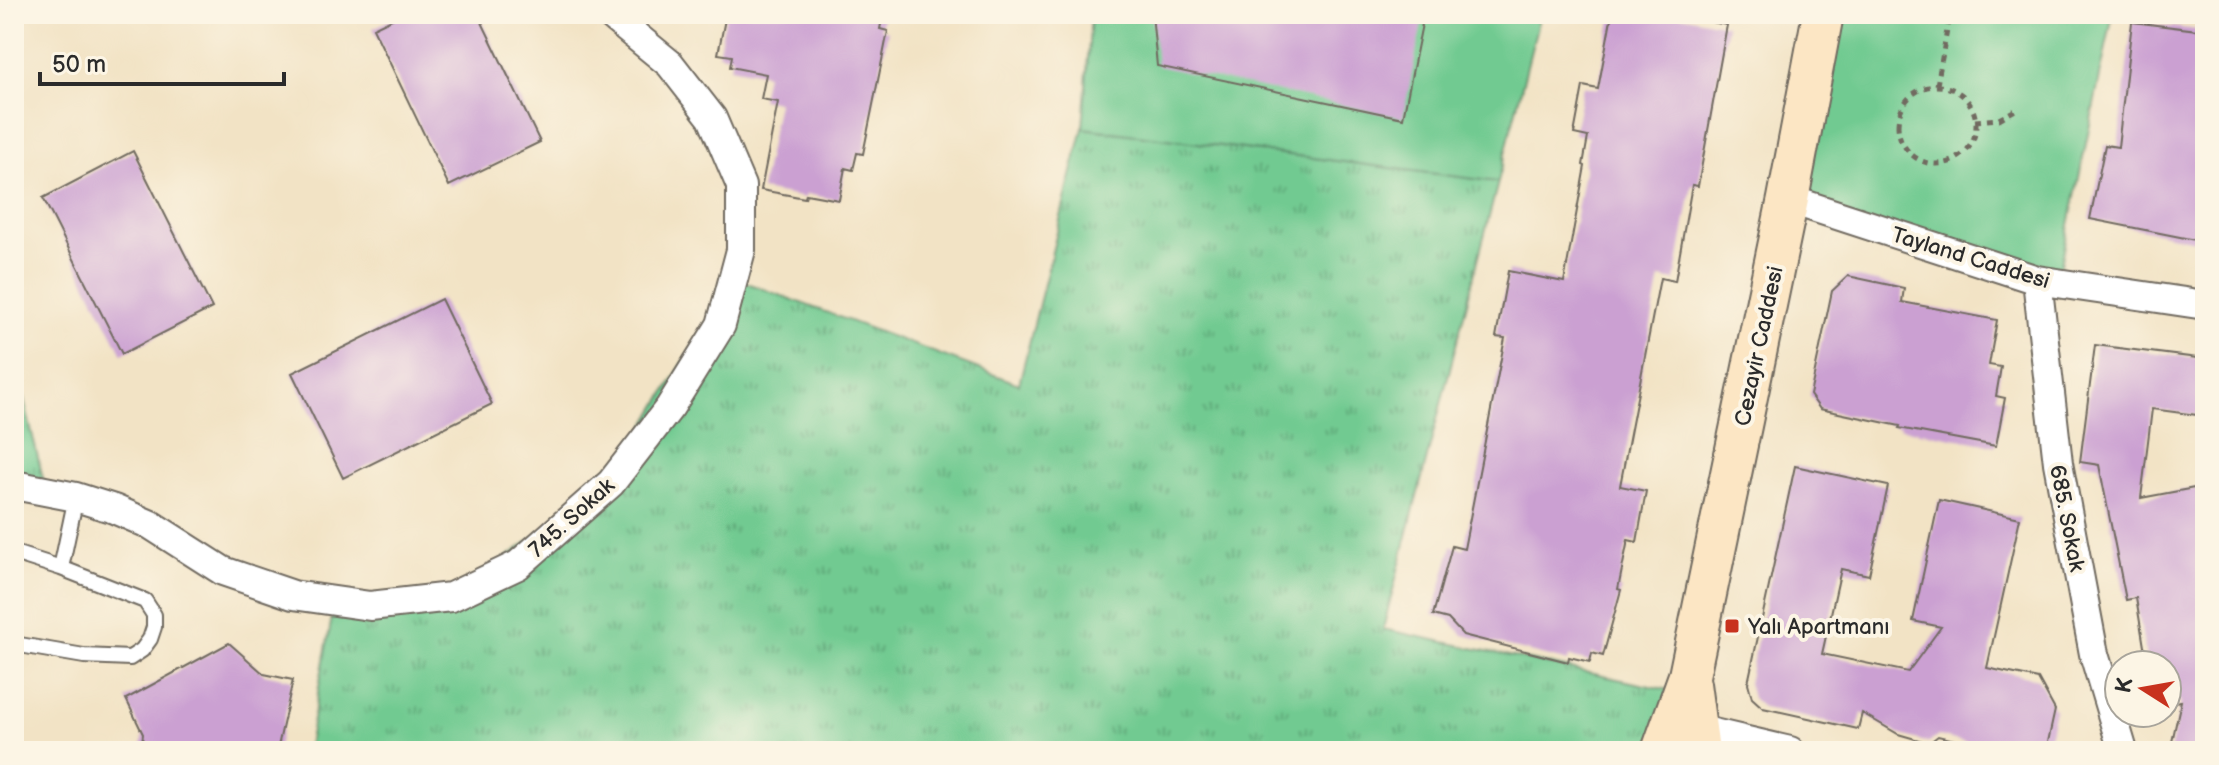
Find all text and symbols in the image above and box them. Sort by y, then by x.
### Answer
scale bar [40,36,284,86]
text: 50 m [52,50,106,79]
street label: Tayland Caddesi [1888,222,2053,295]
street label: Cezayir Caddesi [1729,264,1790,429]
street label: 685. Sokak [2043,463,2090,574]
street label: 745. Sokak [524,472,621,564]
place label: Yalı Apartmanı [1747,614,1889,641]
marker: Yalı Apartmanı [1723,617,1741,635]
north arrow [2103,649,2183,729]
text: K [2110,676,2140,695]

